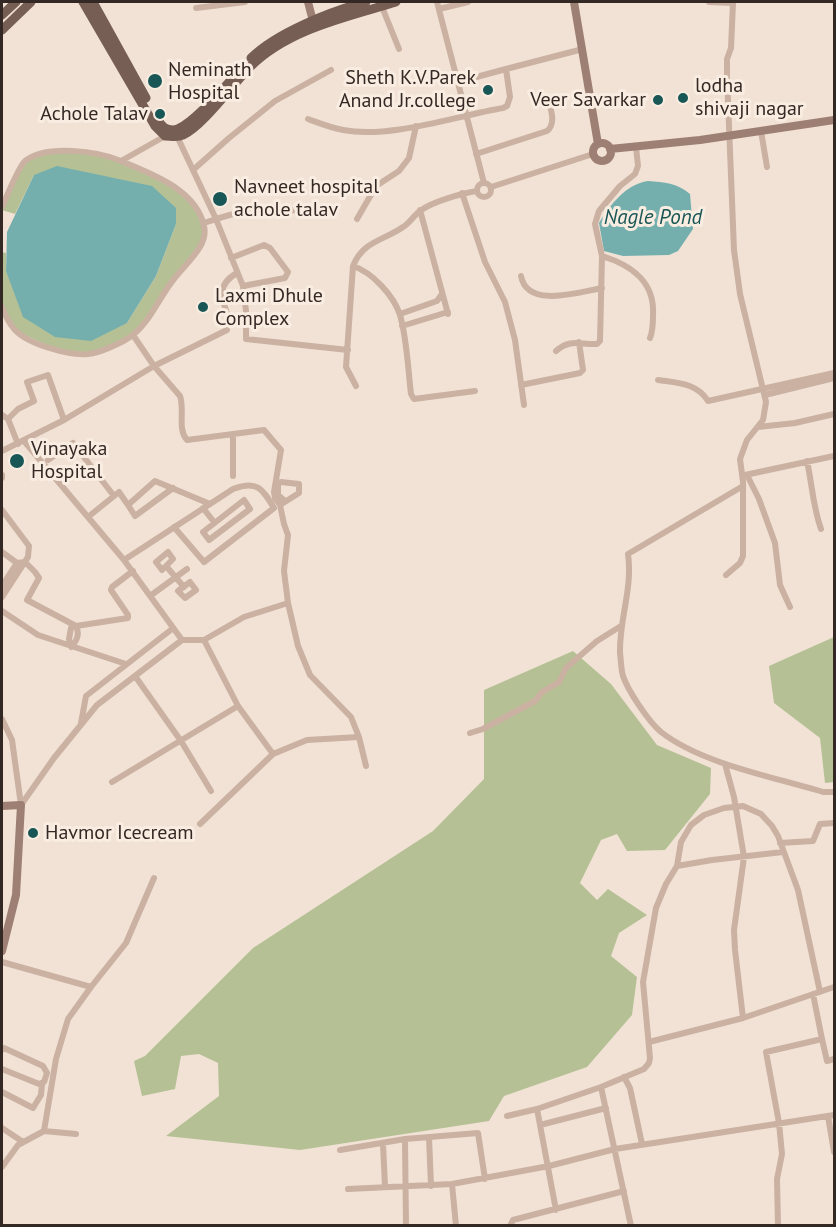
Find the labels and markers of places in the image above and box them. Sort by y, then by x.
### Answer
place label: Neminath Hospital [168,58,252,105]
place label: Sheth K.V.Parek Anand Jr.college [339,66,476,113]
marker: Neminath Hospital [146,72,164,90]
place label: lodha shivaji nagar [695,74,804,121]
marker: Sheth K.V.Parek Anand Jr.college [481,83,495,97]
place label: Veer Savarkar [530,88,646,112]
marker: lodha shivaji nagar [676,91,690,105]
marker: Veer Savarkar [651,93,665,107]
place label: Achole Talav [40,102,148,126]
marker: Achole Talav [153,107,167,121]
place label: Navneet hospital achole talav [234,175,379,222]
marker: Navneet hospital achole talav [211,190,229,208]
place label: Laxmi Dhule Complex [215,284,323,331]
marker: Laxmi Dhule Complex [196,300,210,314]
place label: Vinayaka Hospital [31,437,107,484]
marker: Vinayaka Hospital [8,452,26,470]
place label: Havmor Icecream [45,821,194,845]
marker: Havmor Icecream [26,826,40,840]

